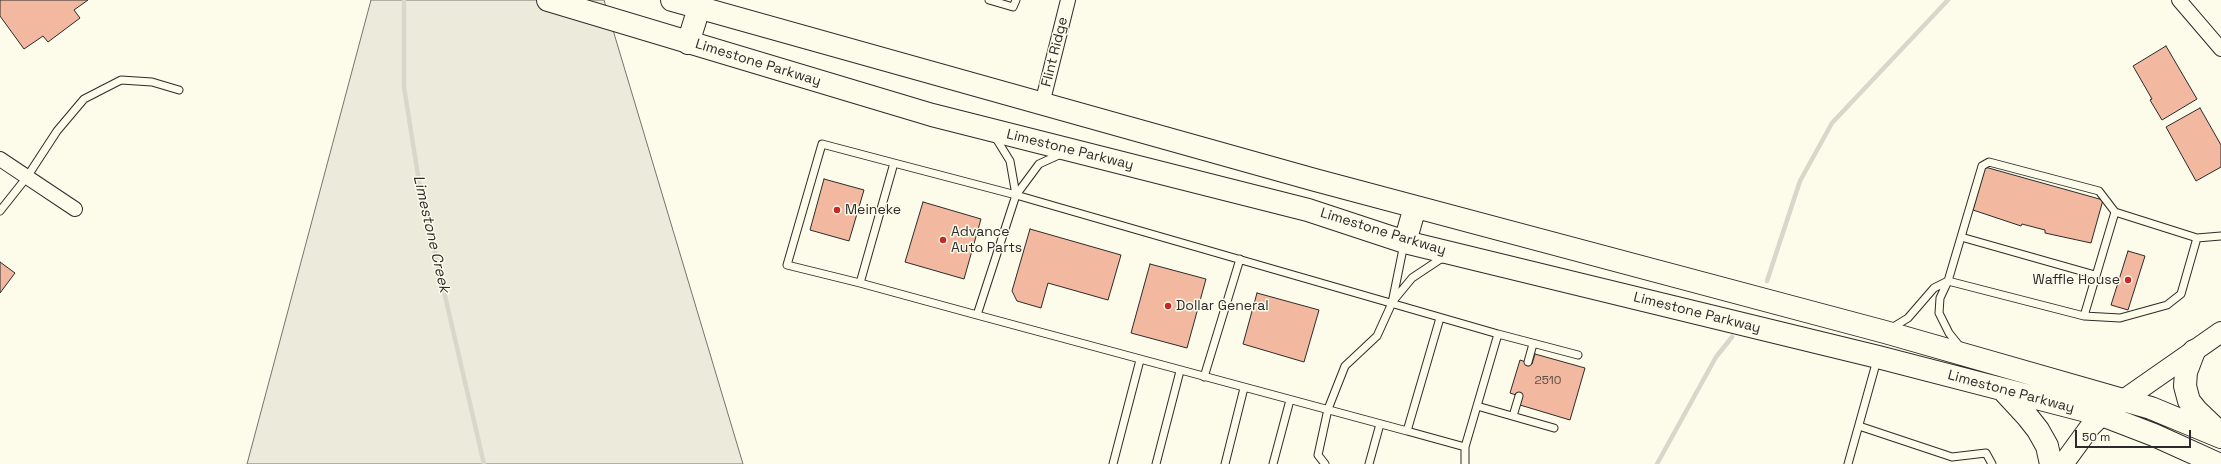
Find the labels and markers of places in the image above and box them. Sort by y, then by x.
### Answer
place label: Meineke [845,202,901,218]
marker: Meineke [832,205,842,215]
place label: Advance Auto Parts [951,224,1022,256]
marker: Advance Auto Parts [938,235,948,245]
place label: Waffle House [2033,272,2120,288]
marker: Waffle House [2123,275,2133,285]
place label: Dollar General [1176,298,1269,314]
marker: Dollar General [1163,301,1173,311]

